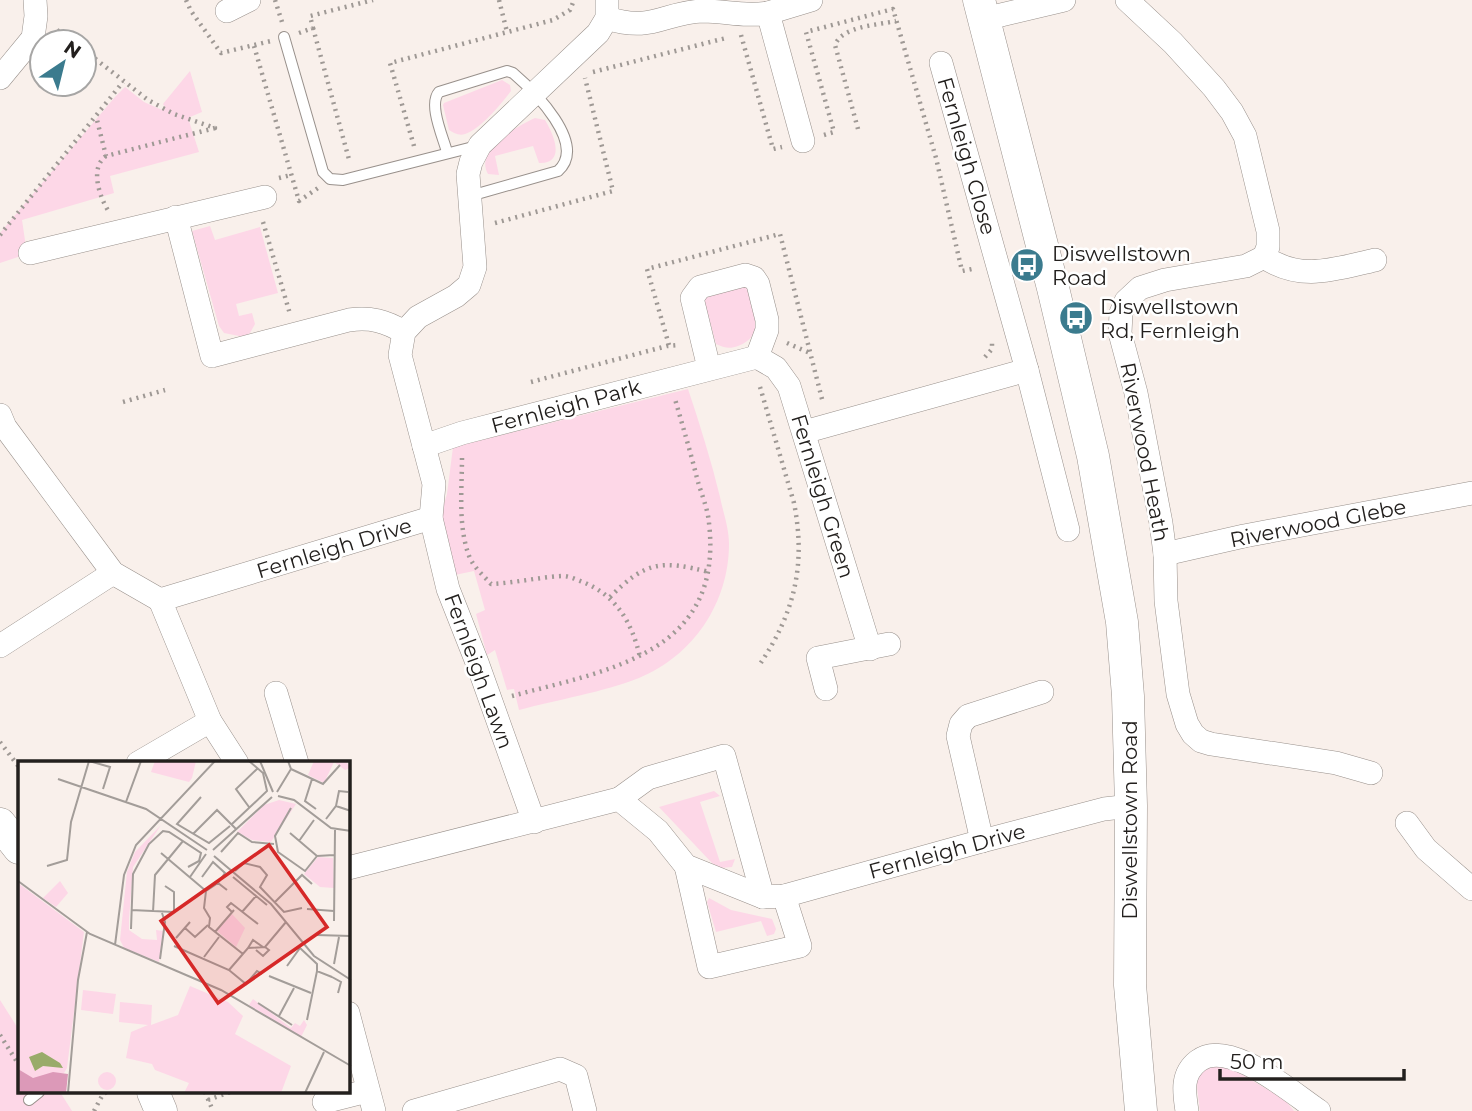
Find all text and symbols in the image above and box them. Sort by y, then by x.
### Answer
north arrow [28,28,98,98]
text: N [60,36,85,63]
street label: Fernleigh Close [933,74,1001,238]
place label: Diswellstown Road [1052,241,1191,290]
bus stop icon: Diswellstown Road [1008,246,1046,284]
place label: Diswellstown Rd, Fernleigh [1100,294,1240,343]
bus stop icon: Diswellstown Rd, Fernleigh [1057,299,1095,337]
street label: Riverwood Heath [1115,360,1175,544]
street label: Fernleigh Park [488,374,644,438]
street label: Fernleigh Green [786,411,860,581]
street label: Riverwood Glebe [1228,494,1408,552]
street label: Fernleigh Drive [253,512,415,584]
street label: Fernleigh Lawn [439,590,519,752]
street label: Diswellstown Road [1117,720,1142,920]
inset map [18,761,350,1094]
street label: Fernleigh Drive [866,818,1028,884]
scale bar [1220,1038,1404,1082]
text: 50 m [1230,1049,1284,1074]

